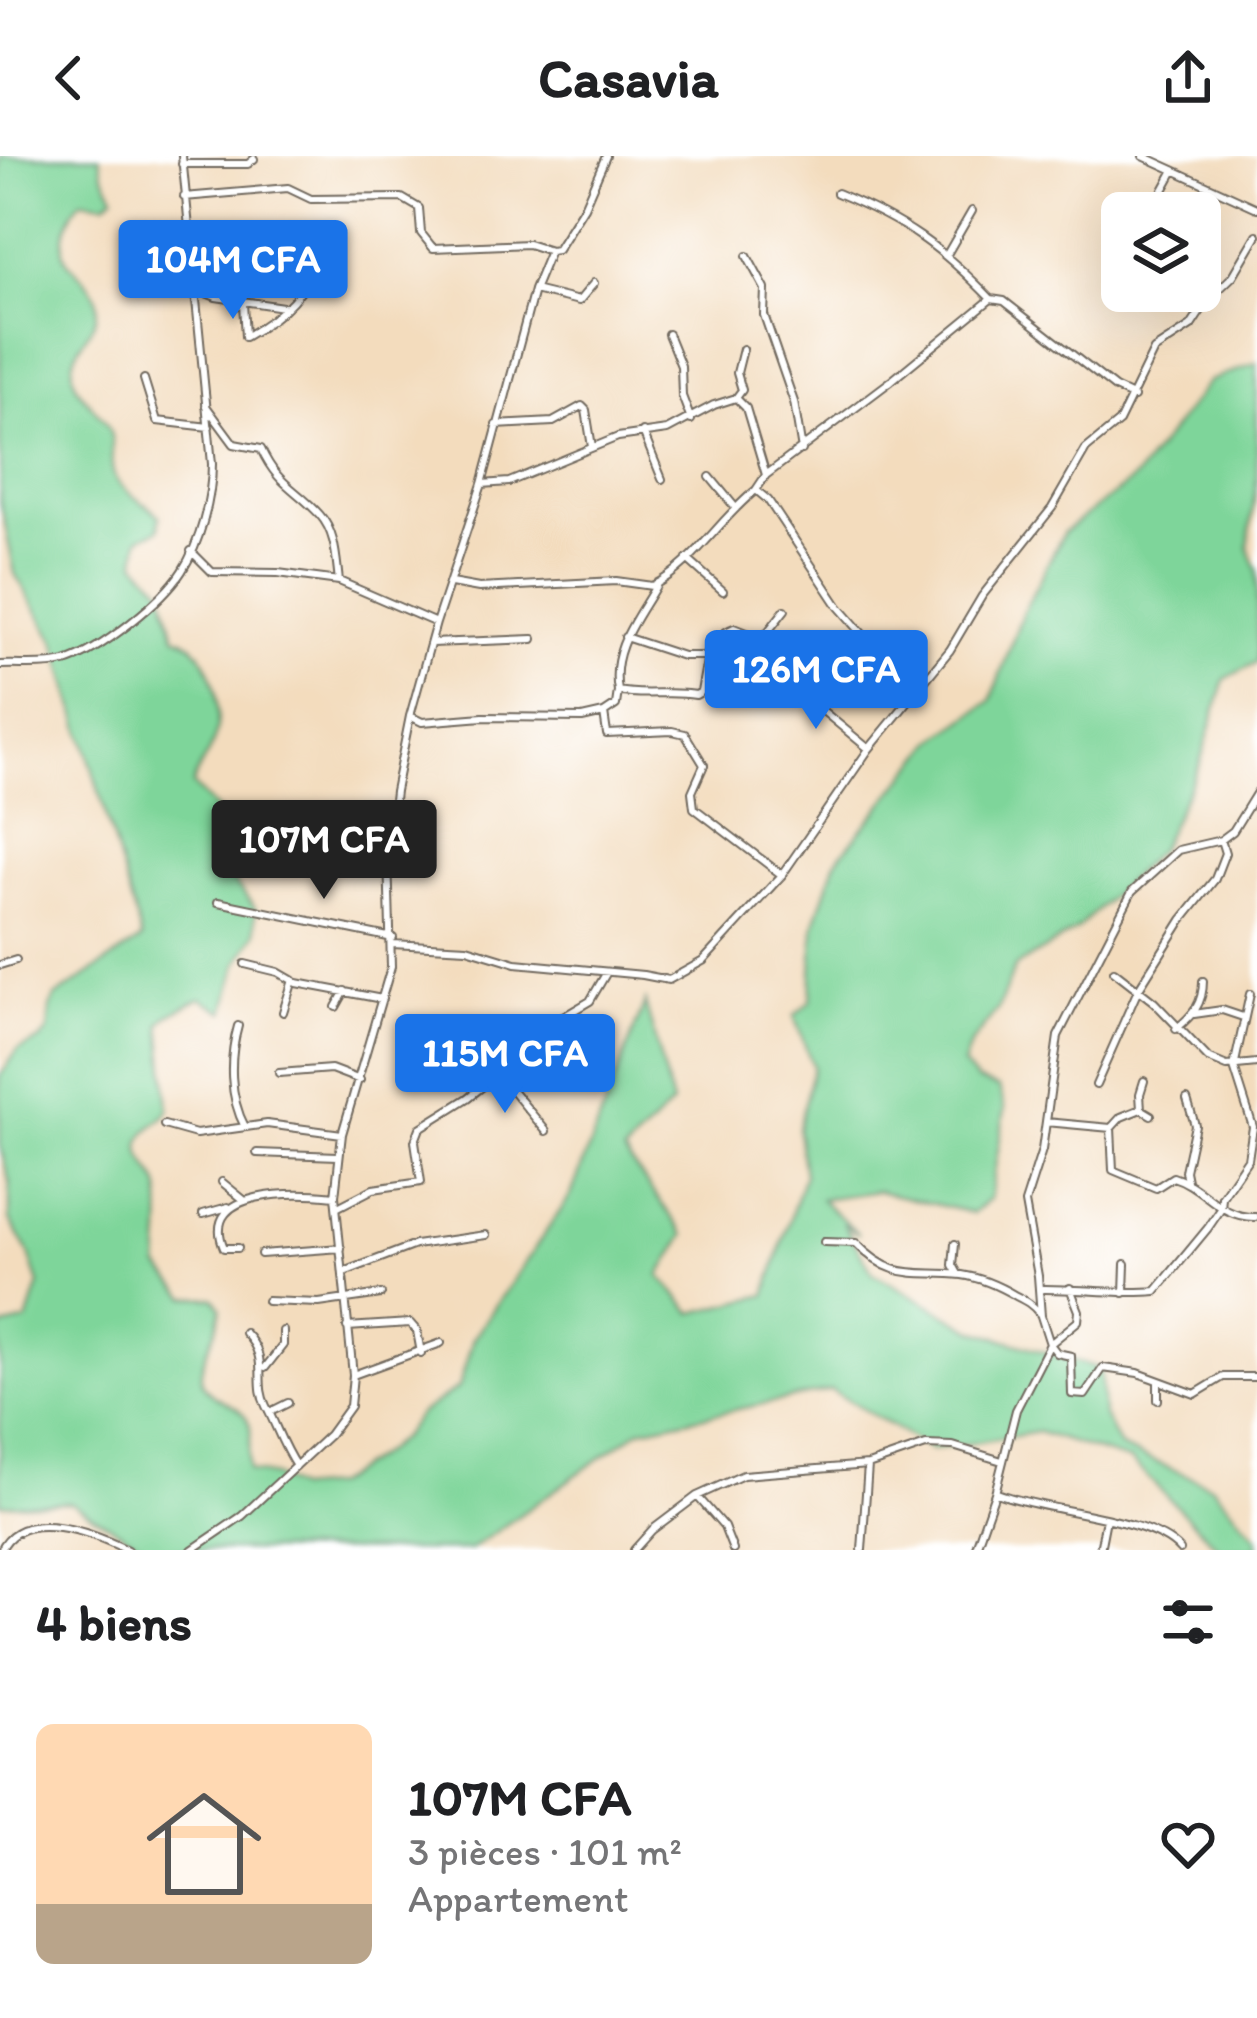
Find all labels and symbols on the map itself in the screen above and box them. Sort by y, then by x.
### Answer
pin: 104M CFA [109,220,357,322]
pin: 126M CFA [692,630,940,732]
pin: 107M CFA [200,800,448,902]
pin: 115M CFA [381,1014,629,1116]

